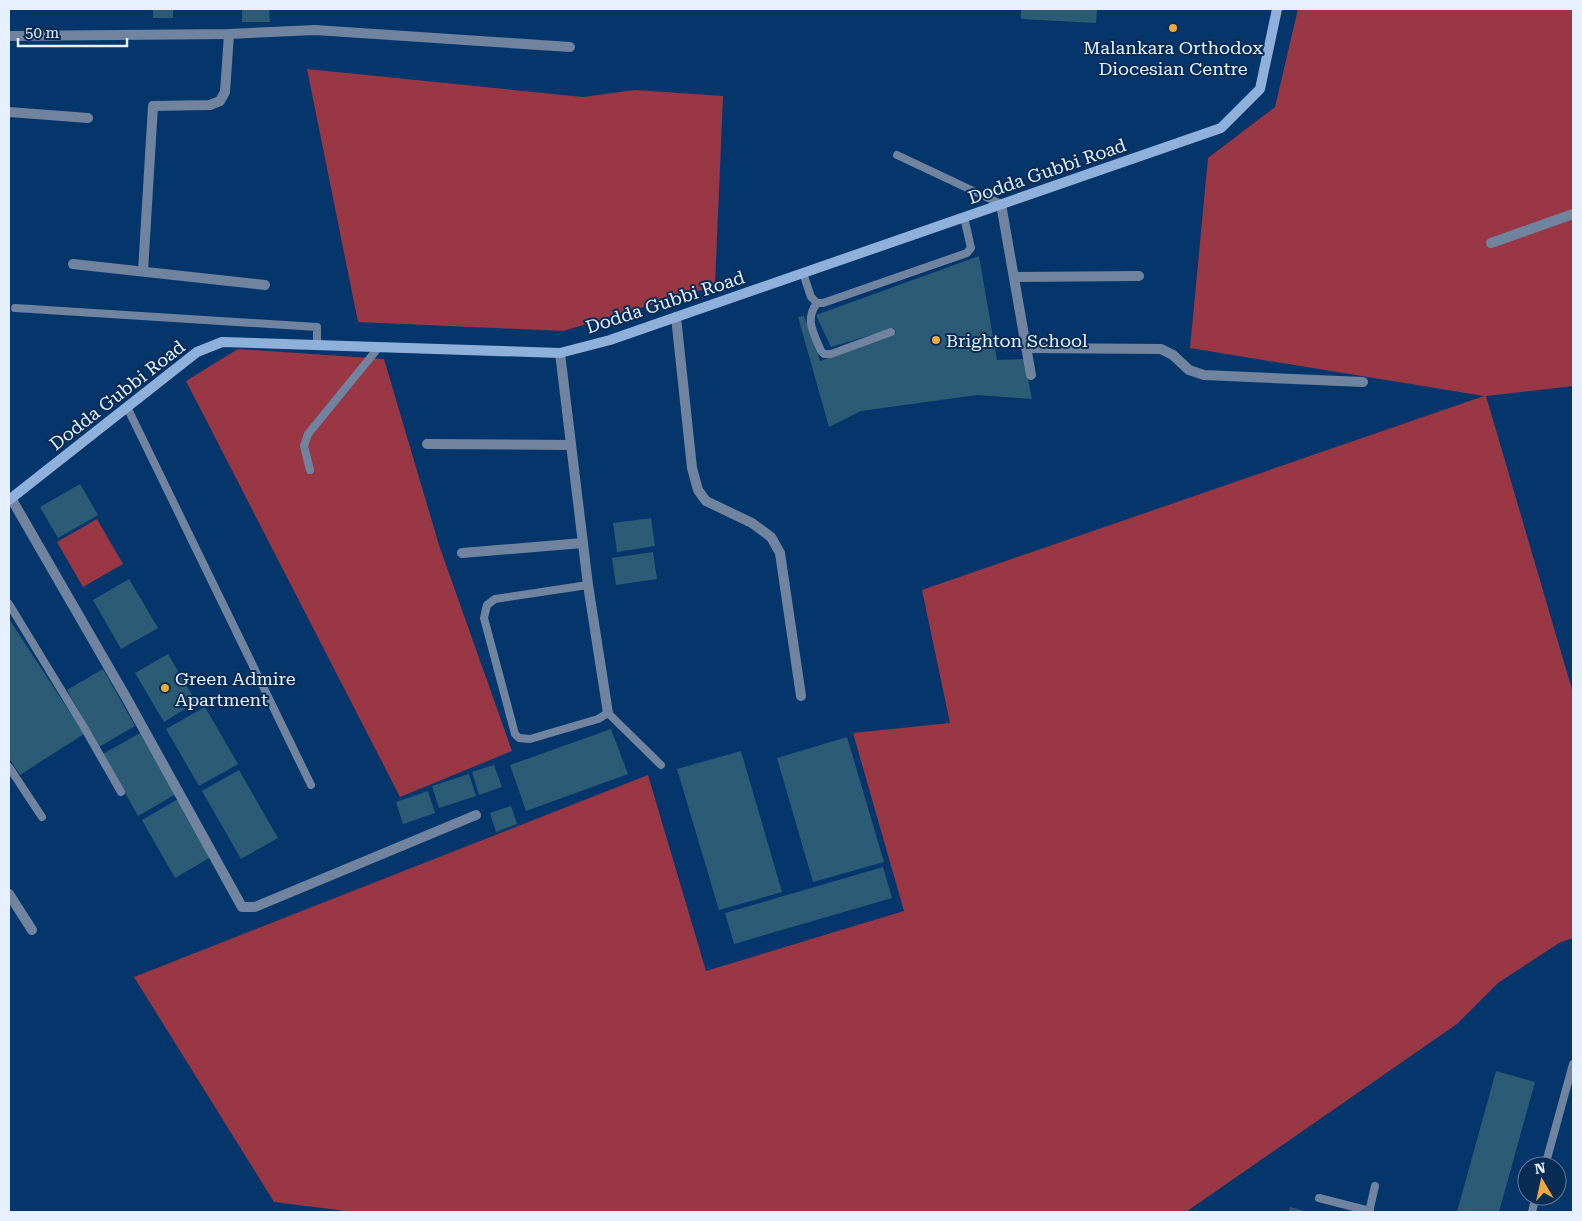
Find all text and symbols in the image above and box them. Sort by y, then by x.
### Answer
scale bar [18,15,126,47]
marker: Malankara Orthodox Diocesian Centre [1167,22,1179,34]
text: 50 m [25,24,60,42]
place label: Malankara Orthodox Diocesian Centre [1083,37,1263,79]
street label: Dodda Gubbi Road [965,134,1129,208]
street label: Dodda Gubbi Road [583,266,748,338]
place label: Brighton School [946,330,1088,351]
marker: Brighton School [930,334,942,346]
street label: Dodda Gubbi Road [45,335,189,454]
place label: Green Admire Apartment [175,668,296,710]
marker: Green Admire Apartment [159,682,171,694]
north arrow [1517,1156,1567,1206]
text: N [1533,1159,1547,1177]

